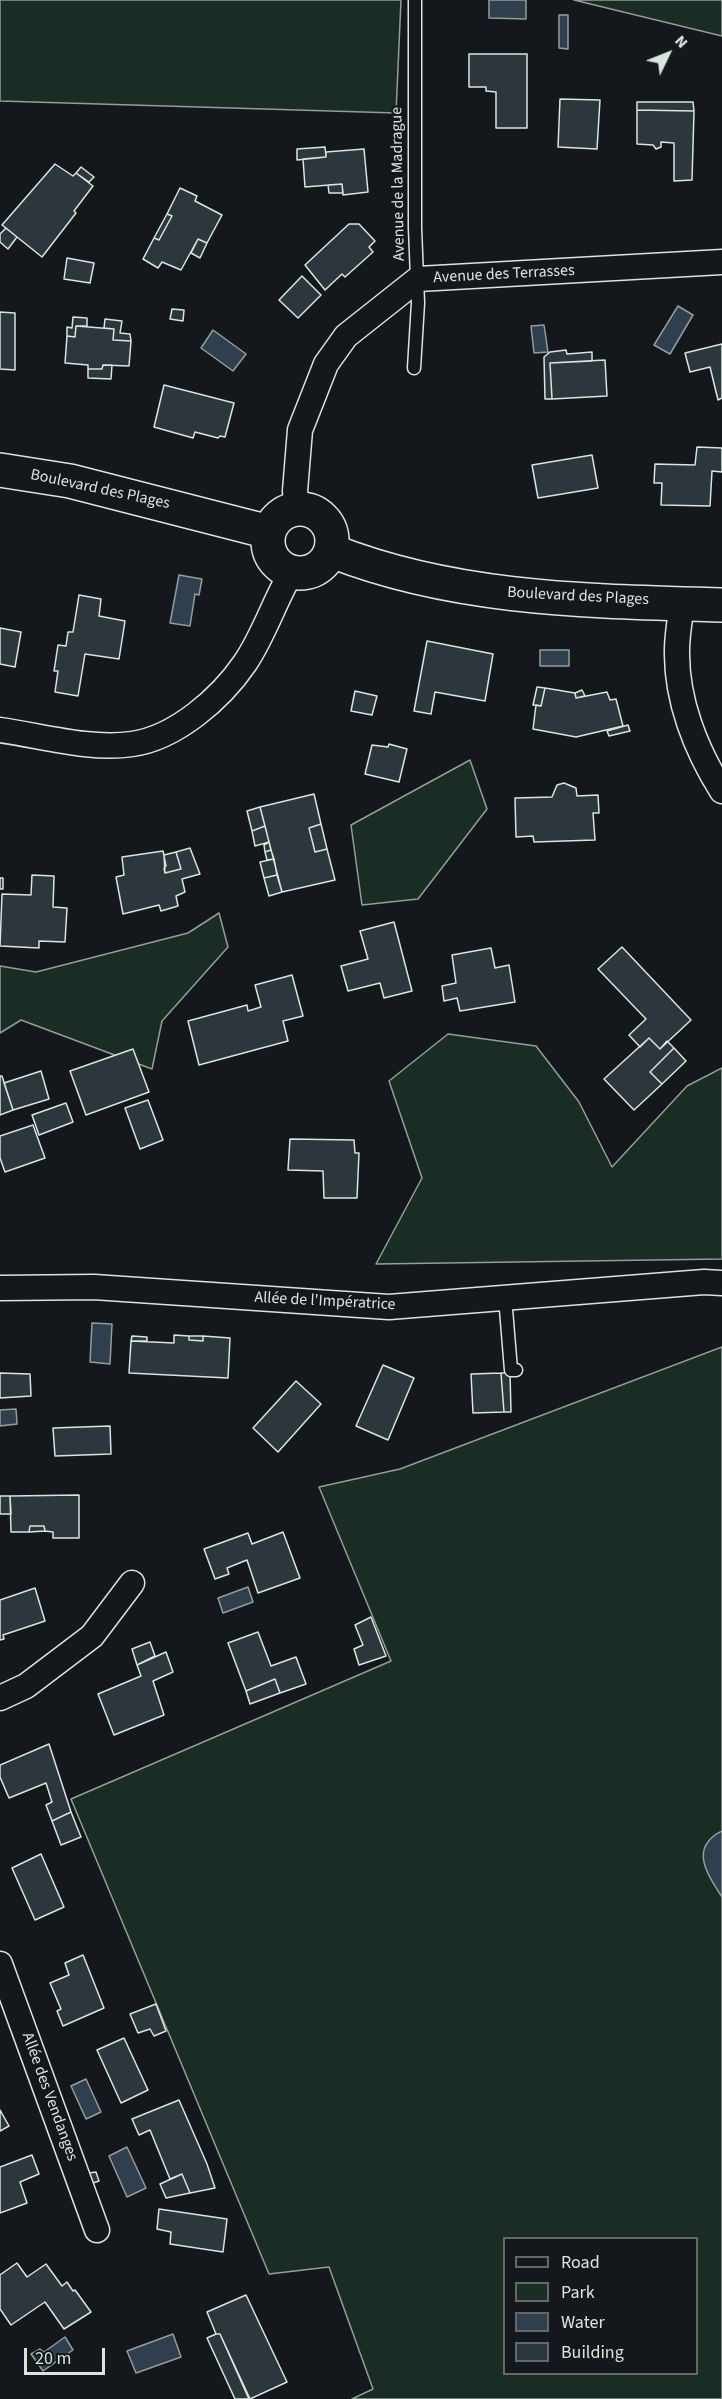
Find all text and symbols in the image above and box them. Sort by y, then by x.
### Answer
north arrow [638,24,698,84]
text: N [669,30,693,53]
street label: Avenue de la Madrague [388,107,410,261]
street label: Avenue des Terrasses [433,262,575,288]
street label: Boulevard des Plages [29,466,171,514]
street label: Boulevard des Plages [507,584,649,610]
street label: Allée de l'Impératrice [254,1289,396,1315]
street label: Allée des Vendanges [17,2030,81,2164]
legend [503,2237,698,2375]
text: Road [561,2250,600,2275]
text: Park [561,2280,595,2305]
text: Water [561,2310,605,2335]
scale bar [27,2336,108,2374]
text: Building [561,2340,624,2365]
text: 20 m [35,2346,71,2371]

